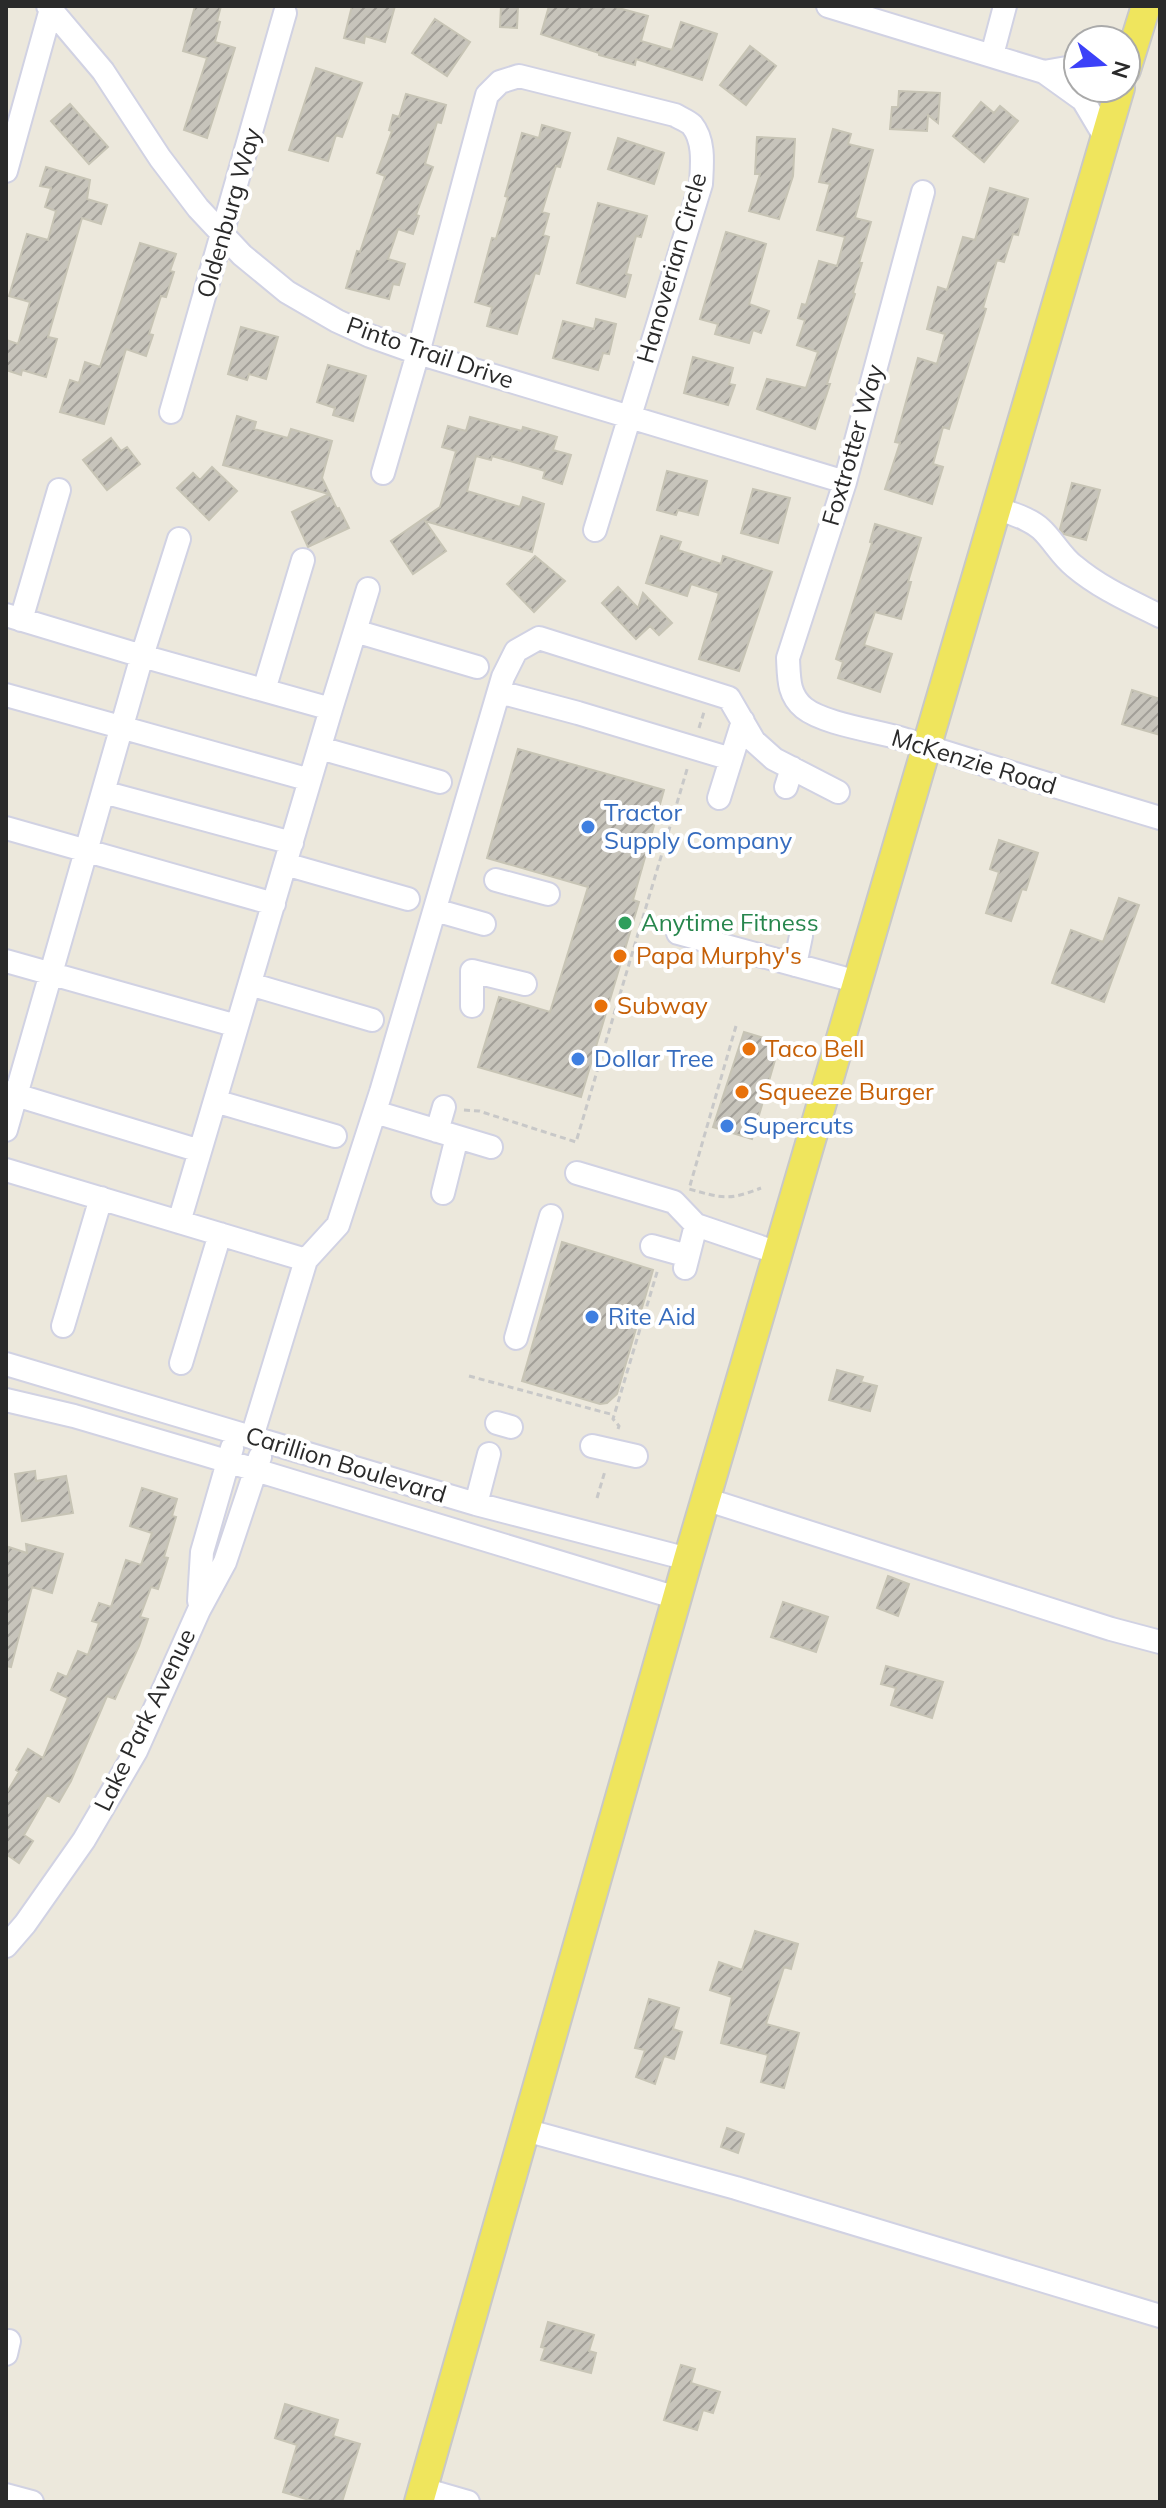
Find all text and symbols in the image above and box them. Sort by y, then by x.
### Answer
north arrow [1062,24,1142,104]
text: N [1105,58,1137,82]
street label: Oldenburg Way [189,124,267,301]
street label: Hanoverian Circle [630,169,713,366]
street label: Pinto Trail Drive [343,309,518,395]
street label: Foxtrotter Way [815,360,889,529]
street label: McKenzie Road [888,722,1060,800]
place label: Tractor Supply Company [604,797,792,855]
marker: Tractor Supply Company [579,818,597,836]
place label: Anytime Fitness [641,907,819,937]
marker: Anytime Fitness [616,914,634,932]
place label: Papa Murphy's [636,940,802,970]
marker: Papa Murphy's [611,947,629,965]
place label: Subway [617,990,708,1020]
marker: Subway [592,997,610,1015]
place label: Taco Bell [765,1033,864,1063]
marker: Taco Bell [740,1040,758,1058]
place label: Dollar Tree [594,1043,714,1073]
marker: Dollar Tree [569,1050,587,1068]
place label: Squeeze Burger [758,1076,934,1106]
marker: Squeeze Burger [733,1083,751,1101]
place label: Supercuts [743,1110,854,1140]
marker: Supercuts [718,1117,736,1135]
place label: Rite Aid [608,1301,696,1331]
marker: Rite Aid [583,1308,601,1326]
street label: Carillion Boulevard [242,1419,450,1509]
street label: Lake Park Avenue [87,1623,201,1816]

